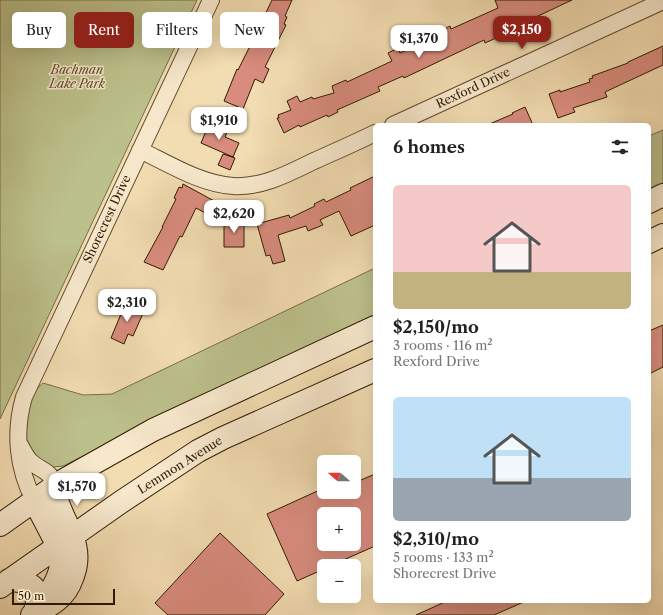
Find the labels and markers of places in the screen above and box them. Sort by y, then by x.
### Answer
pin: $2,150 [489,16,555,50]
pin: $1,370 [386,25,452,59]
pin: $1,910 [186,107,252,141]
pin: $2,620 [201,200,267,234]
pin: $2,310 [94,289,160,323]
pin: $1,570 [44,473,110,507]

